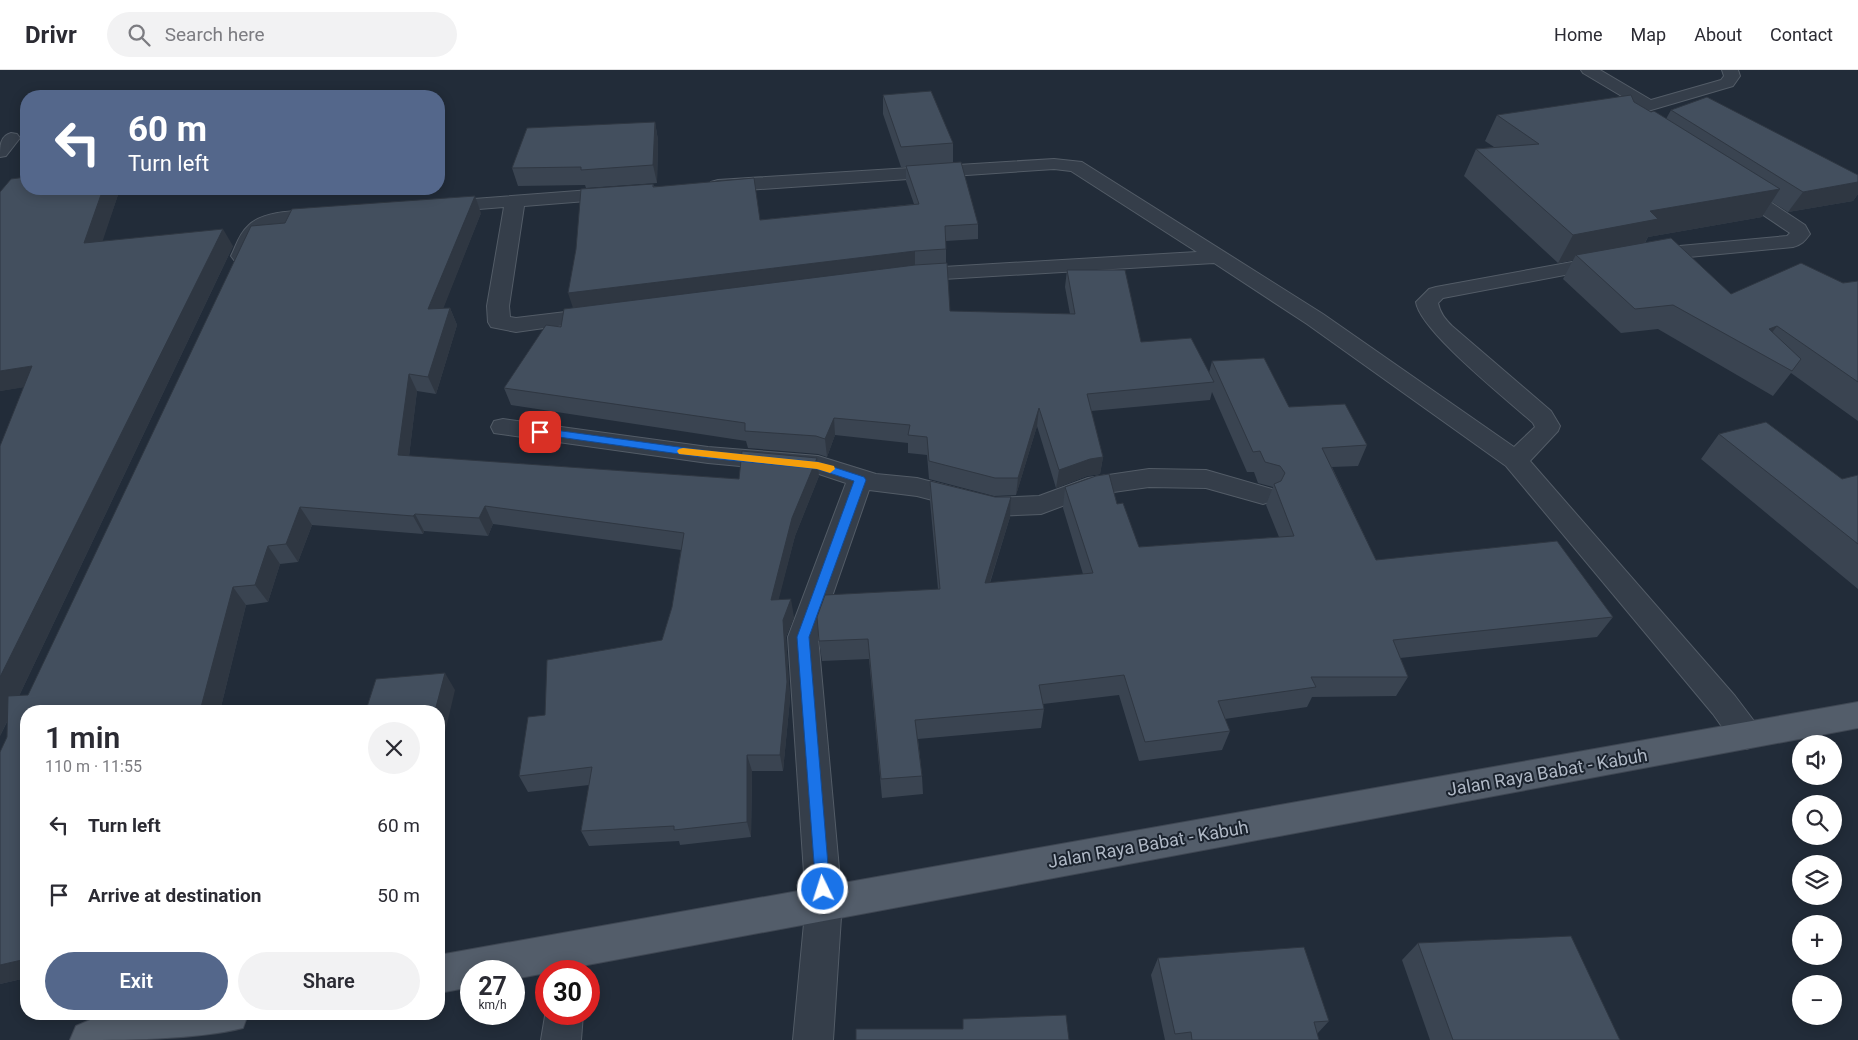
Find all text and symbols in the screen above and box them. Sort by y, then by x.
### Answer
search box [107,12,457,57]
text: Drivr [25,21,77,49]
icon: search [125,21,153,49]
text: Search here [165,23,265,46]
text: Home [1554,24,1603,45]
text: Map [1631,24,1666,45]
text: About [1694,24,1742,45]
text: Contact [1770,24,1833,45]
text: 60 m [128,109,207,150]
icon: left [45,110,110,175]
text: Turn left [128,151,209,176]
pin [519,411,561,453]
icon: arrive [526,418,554,446]
text: 1 min [45,720,120,755]
button: close [368,722,420,774]
map controls [1792,735,1842,1025]
button: sound [1792,735,1842,785]
street label: Jalan Raya Babat - Kabuh [1445,744,1649,800]
text: 110 m · 11:55 [45,757,142,776]
button: search [1792,795,1842,845]
icon: left [45,811,73,839]
text: Turn left [88,814,161,837]
text: 60 m [377,814,420,837]
street label: Jalan Raya Babat - Kabuh [1046,816,1250,872]
button: layers [1792,855,1842,905]
position arrow [796,862,848,914]
icon: arrive [45,881,73,909]
text: Arrive at destination [88,884,261,907]
text: 50 m [377,884,420,907]
button: + [1792,915,1842,965]
button: Exit [45,952,228,1010]
button: Share [238,952,420,1010]
speed limit sign: 30 [535,960,600,1025]
text: 27 [478,972,507,1001]
button: − [1792,975,1842,1025]
text: km/h [478,998,507,1012]

